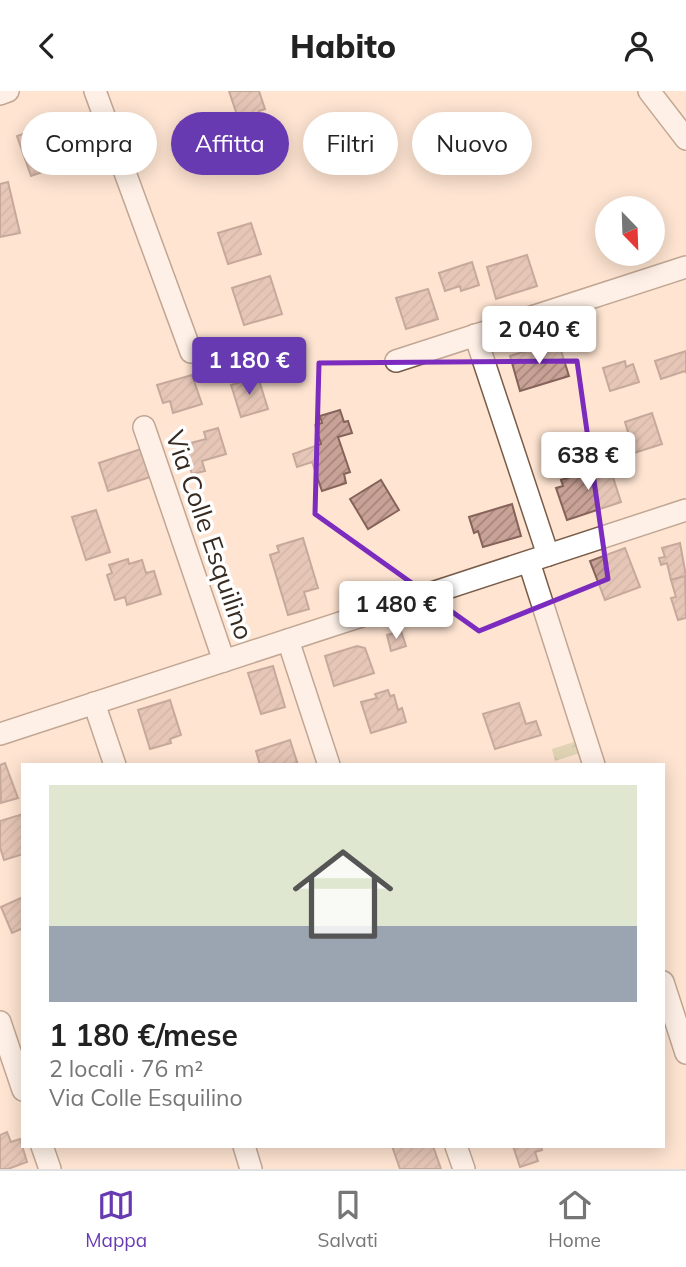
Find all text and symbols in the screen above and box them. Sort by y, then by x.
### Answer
text: Habito [290,26,396,66]
icon: back [28,27,66,65]
icon: person [620,27,658,65]
chip: Compra [21,112,157,175]
chip: Affitta [171,112,289,175]
chip: Filtri [303,112,398,175]
chip: Nuovo [412,112,532,175]
north arrow [595,196,665,266]
map controls [595,196,665,266]
pin: 2 040 € [474,307,604,366]
text: 2 040 € [498,314,580,343]
pin: 1 180 € [184,337,314,397]
text: 1 180 € [208,345,290,374]
street label: Via Colle Esquilino [159,426,261,644]
pin: 638 € [539,433,637,492]
text: 638 € [557,440,619,469]
pin: 1 480 € [331,581,461,641]
text: 1 480 € [355,589,437,618]
icon: home [280,831,406,957]
text: 1 180 €/mese [49,1016,238,1054]
text: 2 locali · 76 m² [49,1054,203,1083]
text: Via Colle Esquilino [49,1083,243,1112]
tab: Mappa [85,1186,147,1252]
tab: Salvati [318,1186,378,1252]
tab: Home [548,1186,601,1252]

